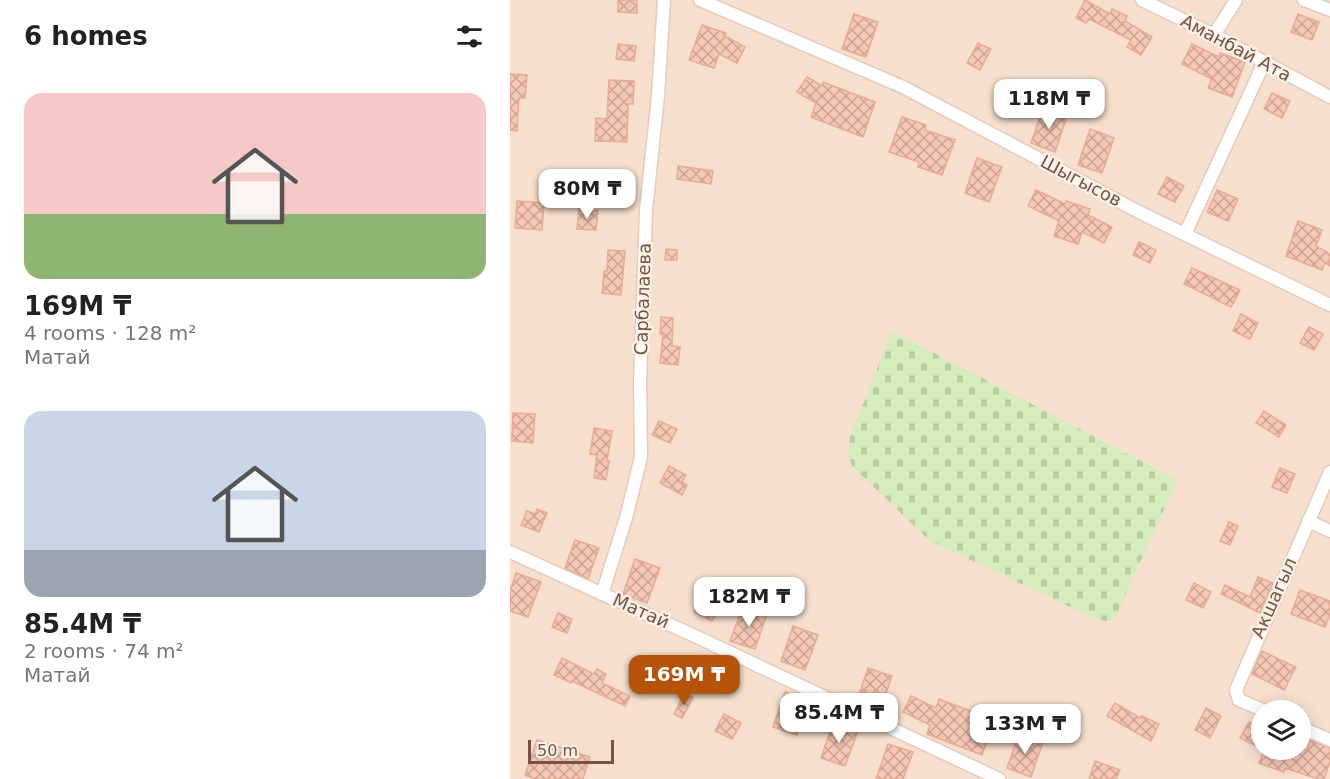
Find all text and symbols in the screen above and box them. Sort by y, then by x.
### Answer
street label: Аманбай Ата [1177,10,1295,85]
icon: filters [453,20,486,53]
text: 6 homes [24,21,148,51]
pin: 118M ₸ [1000,79,1098,130]
text: 118M ₸ [1008,86,1090,110]
icon: home [201,132,309,240]
street label: Шыгысов [1037,150,1125,211]
pin: 80M ₸ [545,169,629,220]
text: 80M ₸ [553,176,621,200]
street label: Сарбалаева [630,242,655,356]
text: 169M ₸ [24,291,131,321]
text: 4 rooms · 128 m² [24,321,196,345]
text: Матай [24,345,90,369]
icon: home [201,450,309,558]
street label: Акшагыл [1246,554,1301,641]
pin: 182M ₸ [700,577,798,628]
text: 182M ₸ [708,584,790,608]
street label: Матай [610,589,673,632]
text: 85.4M ₸ [24,609,141,639]
text: 2 rooms · 74 m² [24,639,184,663]
pin: 169M ₸ [635,655,733,706]
text: 169M ₸ [643,662,725,686]
text: Матай [24,663,90,687]
pin: 85.4M ₸ [784,693,894,744]
text: 85.4M ₸ [794,700,884,724]
map controls [1251,700,1311,760]
button: layers [1251,700,1311,760]
pin: 133M ₸ [976,704,1074,755]
text: 133M ₸ [984,711,1066,735]
scale bar [528,737,614,764]
text: 50 m [537,741,578,760]

